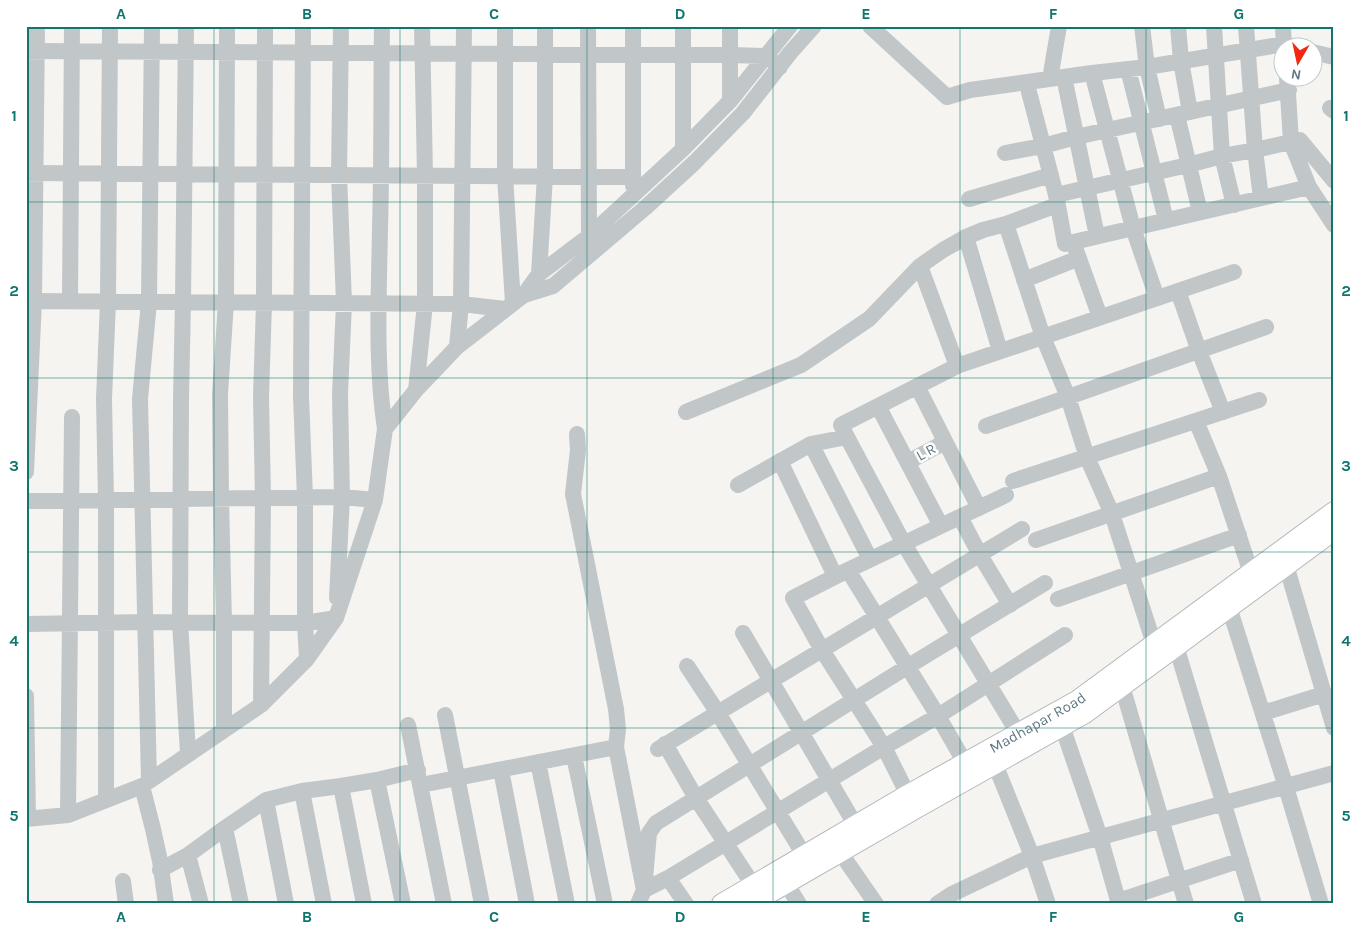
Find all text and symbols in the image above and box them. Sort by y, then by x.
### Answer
text: A [116,4,126,23]
text: B [302,4,312,23]
text: C [489,4,499,23]
text: D [675,4,686,23]
text: E [861,4,871,23]
text: F [1049,4,1058,23]
text: G [1234,4,1244,23]
north arrow [1272,38,1322,88]
text: N [1290,65,1302,84]
text: 1 [11,106,17,125]
text: 1 [1343,106,1349,125]
text: 2 [9,281,19,300]
text: 2 [1341,281,1351,300]
street label: L R [913,439,939,465]
text: 3 [9,456,19,475]
text: 3 [1341,456,1351,475]
text: 4 [9,631,19,650]
text: 4 [1341,631,1351,650]
street label: Madhapar Road [986,688,1090,757]
text: 5 [9,806,19,825]
text: 5 [1341,806,1351,825]
text: A [116,907,126,926]
text: B [302,907,312,926]
text: C [489,907,499,926]
text: D [675,907,686,926]
text: E [861,907,871,926]
text: F [1049,907,1058,926]
text: G [1234,907,1244,926]

